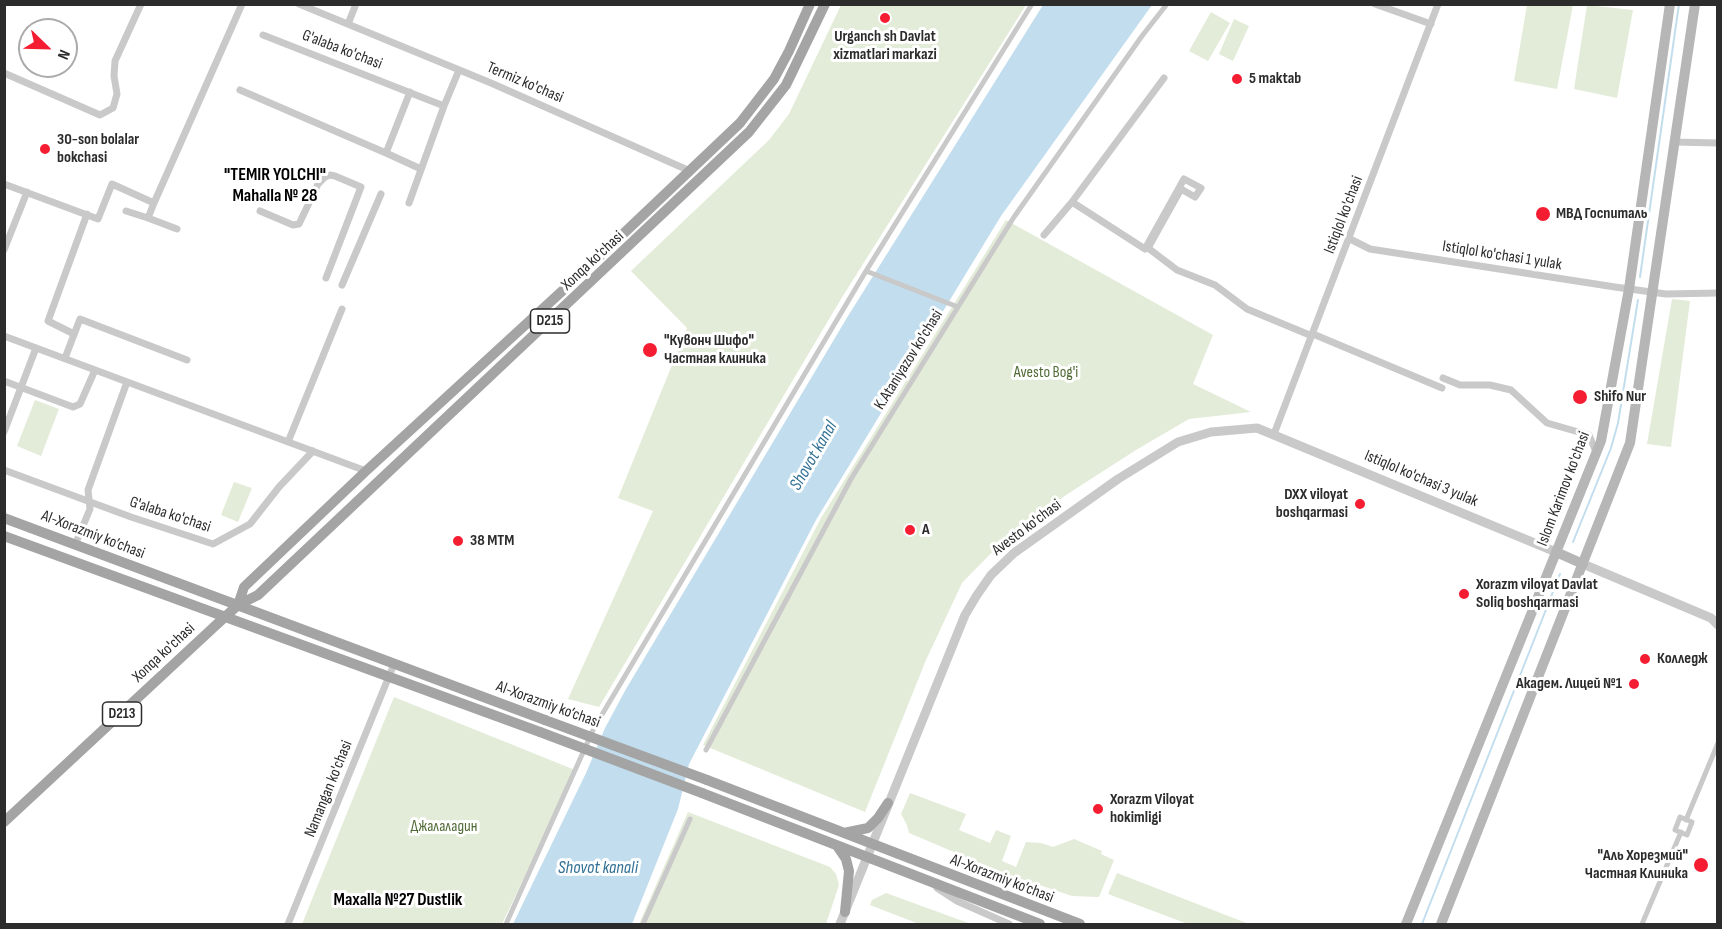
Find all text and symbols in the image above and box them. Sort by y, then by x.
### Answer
marker: Urganch sh Davlat xizmatlari markazi [878,11,892,25]
north arrow [18,18,78,78]
street label: G'alaba ko'chasi [299,26,385,74]
place label: Urganch sh Davlat xizmatlari markazi [833,27,937,65]
text: N [53,47,74,62]
street label: Termiz ko'chasi [484,58,566,108]
place label: 5 maktab [1249,69,1301,89]
marker: 5 maktab [1230,72,1244,86]
place label: 30-son bolalar bokchasi [57,130,139,168]
marker: 30-son bolalar bokchasi [38,142,52,156]
district label: "TEMIR YOLCHI" Mahalla № 28 [224,164,326,207]
street label: Istiqlol ko'chasi [1320,173,1368,257]
place label: МВД Госпиталь [1556,204,1648,224]
marker: МВД Госпиталь [1534,205,1552,223]
street label: Xonqa ko'chasi [558,227,628,295]
street label: Istiqlol ko'chasi 1 yulak [1441,237,1563,275]
street label: K.Ataniyazov ko'chasi [871,306,947,414]
road number: D215 [530,309,570,333]
place label: "Кувонч Шифо" Частная клиника [664,331,766,369]
marker: "Кувонч Шифо" Частная клиника [641,341,659,359]
park label: Avesto Bog'i [1014,363,1078,383]
place label: Shifo Nur [1594,387,1646,407]
marker: Shifo Nur [1571,388,1589,406]
water label: Shovot kanal [786,418,842,494]
street label: Islom Karimov ko'chasi [1533,429,1595,549]
street label: Istiqlol ko'chasi 3 yulak [1361,446,1481,512]
place label: DXX viloyat boshqarmasi [1276,485,1348,523]
street label: G'alaba ko'chasi [127,493,213,537]
street label: Avesto ko'chasi [988,496,1066,560]
marker: DXX viloyat boshqarmasi [1353,497,1367,511]
street label: Al-Xorazmiy ko’chasi [39,506,147,564]
place label: A [922,520,930,540]
marker: A [903,523,917,537]
place label: 38 MTM [470,531,514,551]
marker: 38 MTM [451,534,465,548]
place label: Xorazm viloyat Davlat Soliq boshqarmasi [1476,575,1598,613]
marker: Xorazm viloyat Davlat Soliq boshqarmasi [1457,587,1471,601]
street label: Xonqa ko'chasi [129,619,199,687]
place label: Колледж [1657,649,1708,669]
marker: Колледж [1638,652,1652,666]
place label: Академ. Лицей №1 [1516,674,1622,694]
street label: Al-Xorazmiy ko’chasi [493,677,603,733]
marker: Академ. Лицей №1 [1627,677,1641,691]
road number: D213 [102,702,142,726]
street label: Namangan ko'chasi [301,738,357,840]
place label: Xorazm Viloyat hokimligi [1110,790,1194,828]
marker: Xorazm Viloyat hokimligi [1091,802,1105,816]
park label: Джалаладин [411,817,477,837]
place label: "Аль Хорезмий" Частная Клиника [1585,846,1688,884]
street label: Al-Xorazmiy ko’chasi [948,850,1056,908]
marker: "Аль Хорезмий" Частная Клиника [1692,856,1710,874]
water label: Shovot kanali [558,857,638,879]
district label: Maxalla №27 Dustlik [334,889,462,911]

